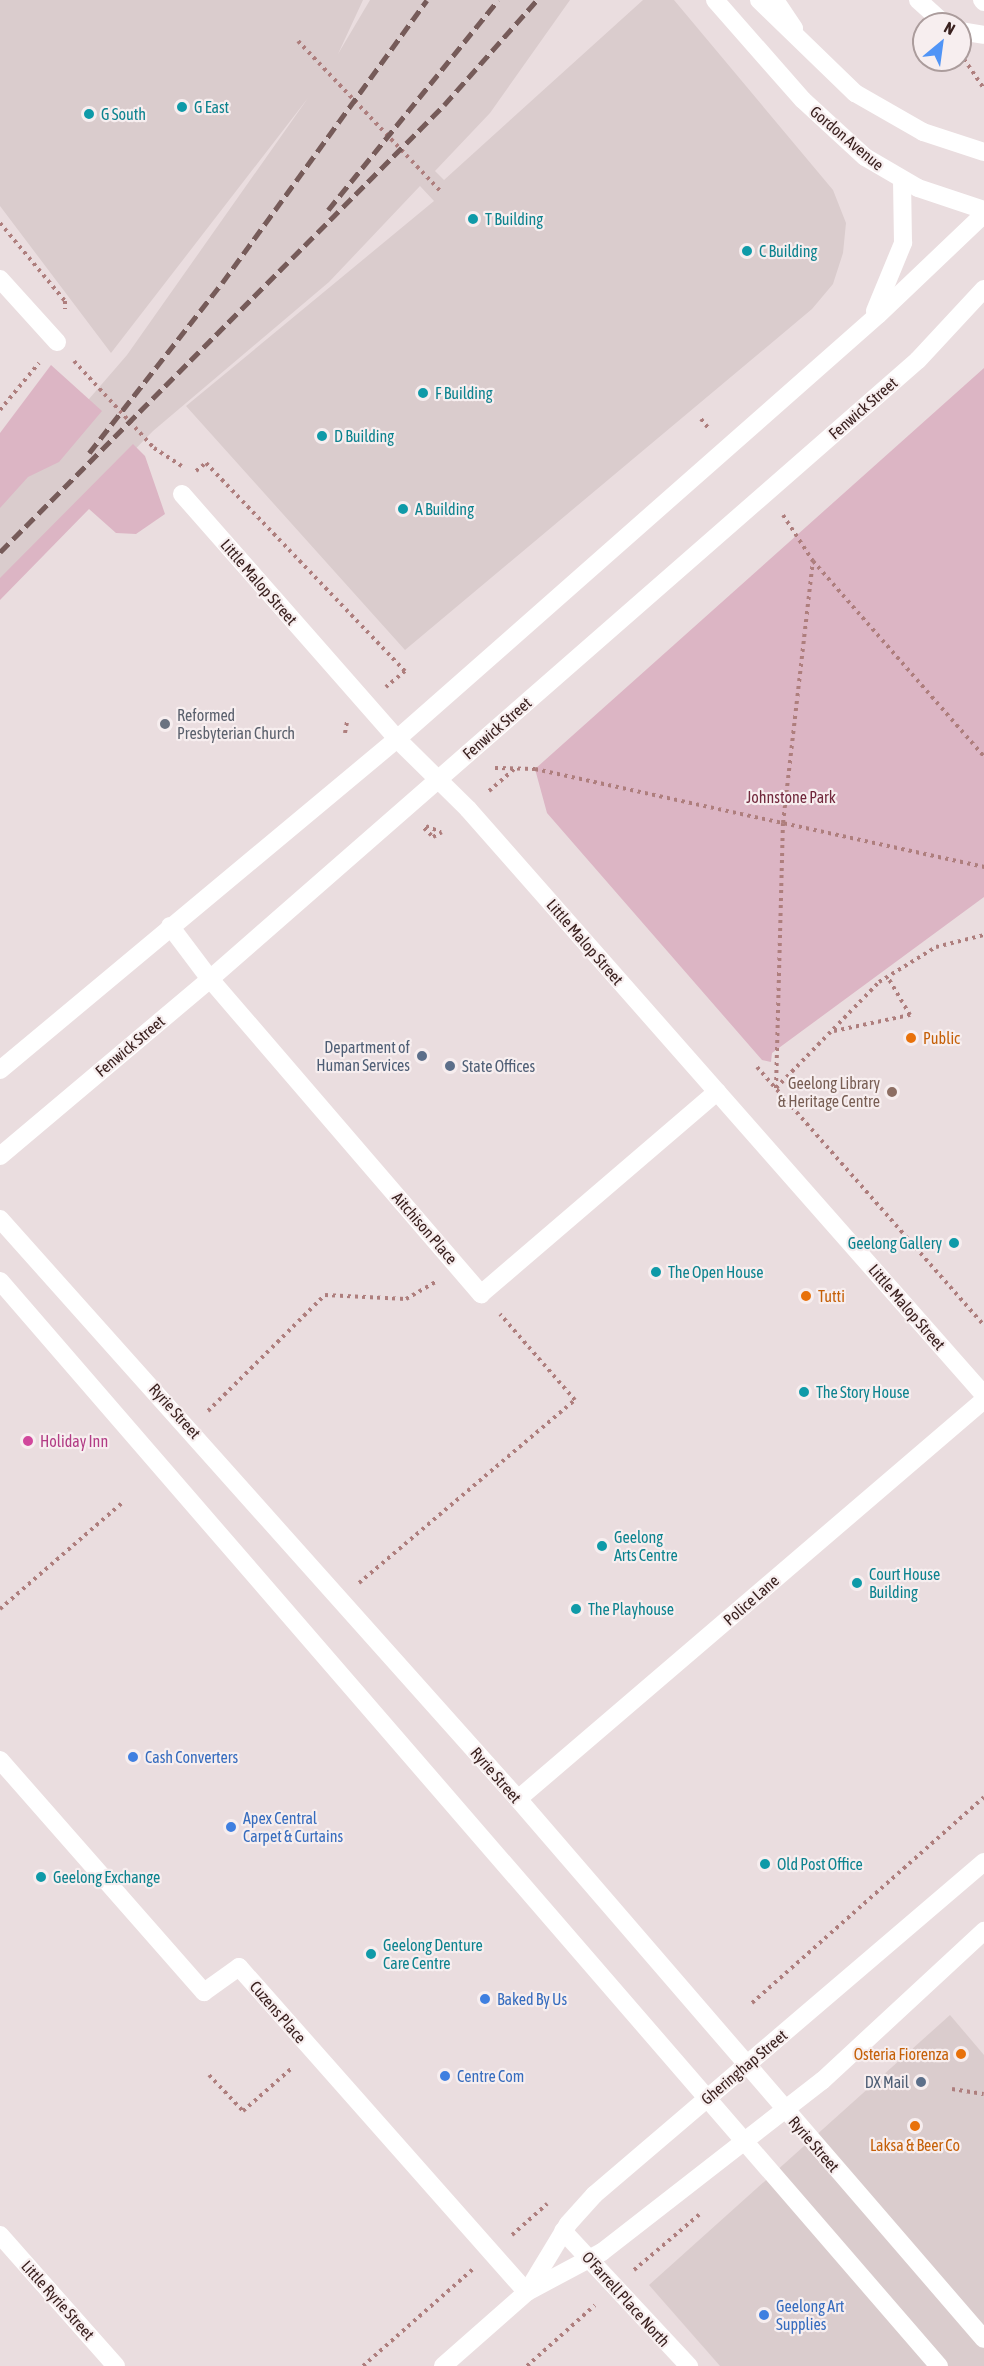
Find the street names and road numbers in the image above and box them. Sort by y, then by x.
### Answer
street label: Gordon Avenue [806,102,888,174]
street label: Fenwick Street [825,373,901,443]
street label: Little Malop Street [217,535,301,629]
street label: Fenwick Street [459,693,535,763]
street label: Little Malop Street [543,895,627,989]
street label: Fenwick Street [91,1011,169,1081]
street label: Aitchison Place [389,1188,461,1268]
street label: Little Malop Street [865,1260,949,1354]
street label: Ryrie Street [145,1379,205,1443]
street label: Police Lane [719,1571,783,1629]
street label: Ryrie Street [467,1743,525,1807]
street label: Cuzens Place [246,1977,310,2047]
street label: Gheringhap Street [697,2025,791,2109]
street label: Ryrie Street [785,2112,843,2176]
street label: O'Farrell Place North [578,2247,674,2351]
street label: Little Ryrie Street [17,2256,99,2344]

